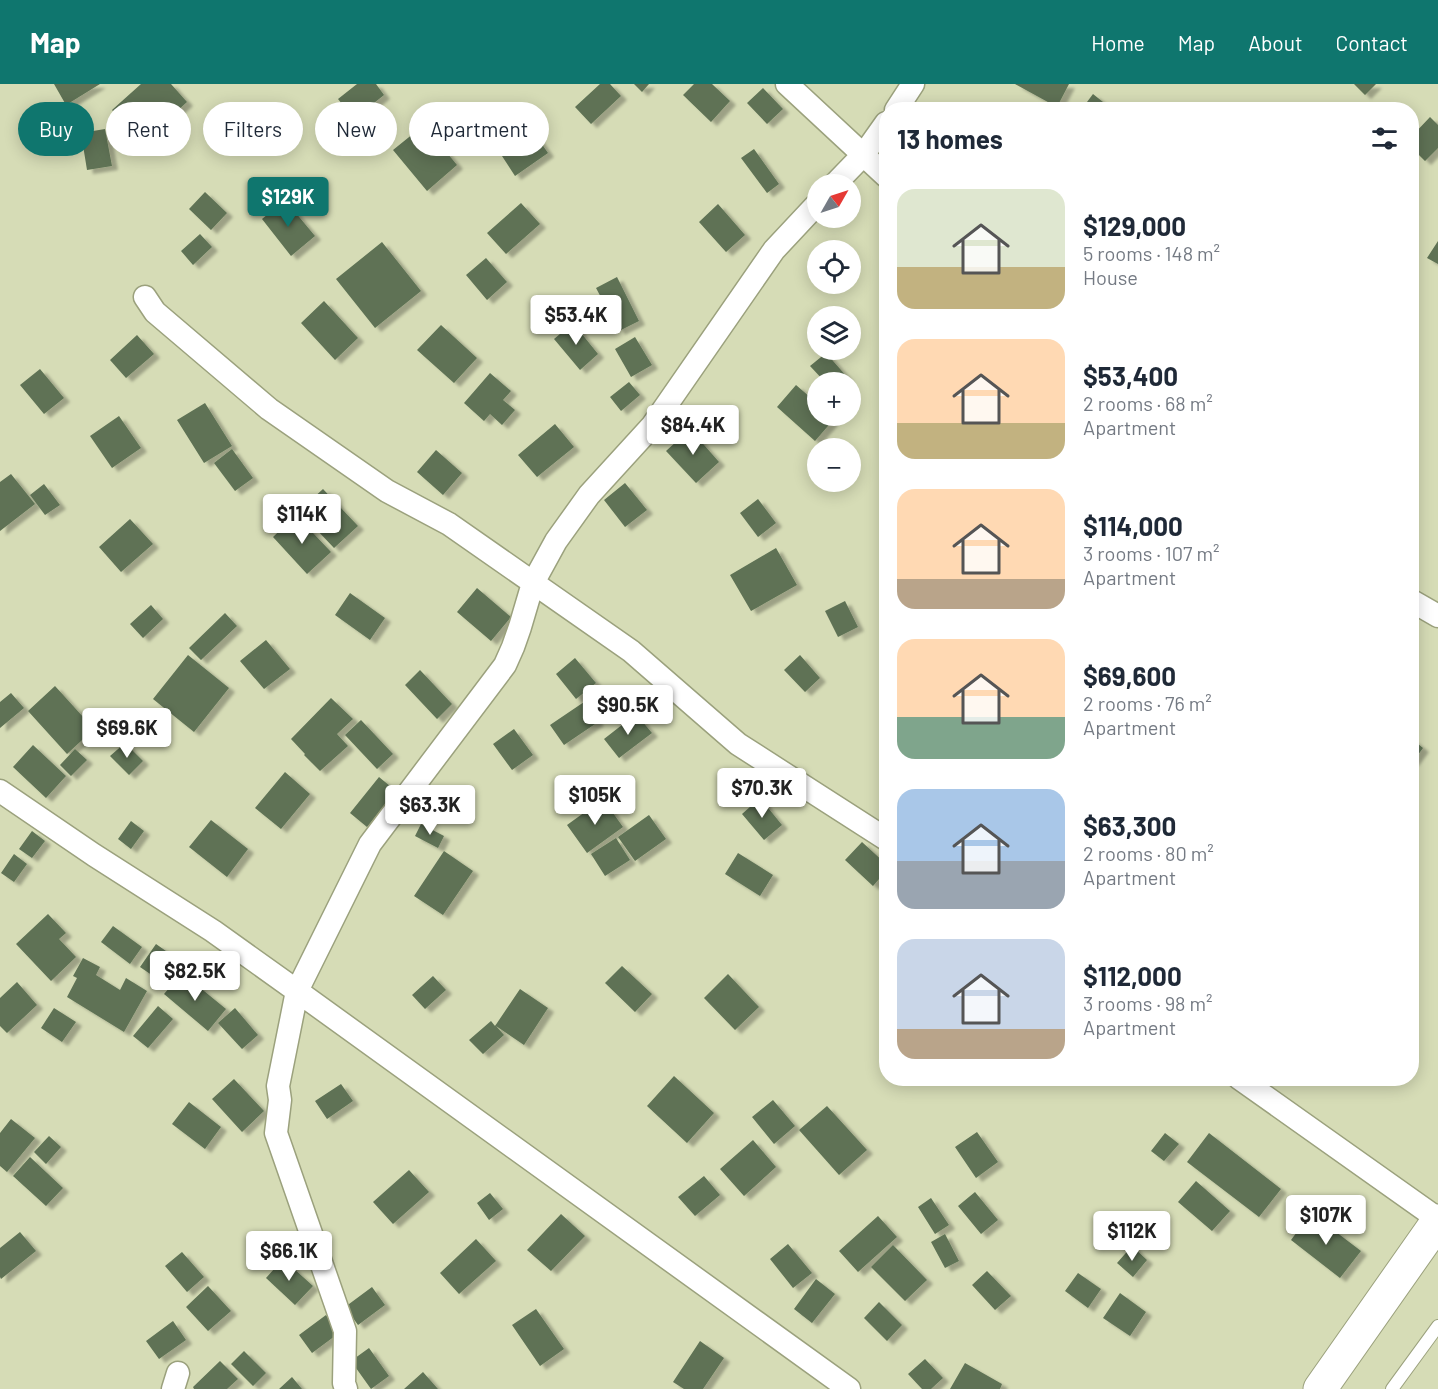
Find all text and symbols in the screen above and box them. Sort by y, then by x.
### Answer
text: Map [30,25,81,59]
text: Home [1091,30,1145,55]
text: Map [1178,30,1215,55]
text: About [1248,30,1303,55]
text: Contact [1336,30,1408,55]
chip: Buy [18,102,94,156]
chip: Rent [106,102,191,156]
chip: Filters [203,102,303,156]
chip: New [315,102,397,156]
chip: Apartment [409,102,549,156]
icon: filters [1368,122,1401,155]
text: 13 homes [897,123,1003,154]
north arrow [807,174,861,228]
map controls [807,174,861,492]
pin: $129K [246,177,330,228]
text: $129K [262,184,314,208]
text: $129,000 [1083,210,1186,241]
icon: home [945,213,1017,285]
button: locate [807,240,861,294]
text: 5 rooms · 148 m² [1083,241,1220,265]
text: House [1083,265,1138,289]
pin: $53.4K [527,295,625,346]
text: $53.4K [544,302,608,326]
button: layers [807,306,861,360]
text: $53,400 [1083,360,1178,391]
icon: home [945,363,1017,435]
button: + [807,372,861,426]
text: 2 rooms · 68 m² [1083,391,1213,415]
pin: $84.4K [644,405,742,456]
text: $84.4K [661,412,725,436]
text: Apartment [1083,415,1176,439]
button: − [807,438,861,492]
pin: $114K [260,494,344,545]
text: $114K [277,501,327,525]
text: $114,000 [1083,510,1183,541]
icon: home [945,513,1017,585]
text: 3 rooms · 107 m² [1083,541,1219,565]
text: Apartment [1083,565,1176,589]
text: $69,600 [1083,660,1176,691]
icon: home [945,663,1017,735]
pin: $90.5K [579,685,677,736]
text: 2 rooms · 76 m² [1083,691,1212,715]
text: $90.5K [597,692,659,716]
pin: $69.6K [78,708,176,759]
text: $69.6K [96,715,158,739]
text: Apartment [1083,715,1176,739]
pin: $70.3K [713,768,811,819]
pin: $105K [553,775,637,826]
text: $70.3K [731,775,793,799]
text: $105K [568,782,622,806]
pin: $63.3K [381,785,479,836]
text: $63.3K [399,792,461,816]
text: $63,300 [1083,810,1176,841]
icon: home [945,813,1017,885]
text: 2 rooms · 80 m² [1083,841,1214,865]
text: Apartment [1083,865,1176,889]
pin: $82.5K [146,951,244,1002]
text: $82.5K [164,958,226,982]
text: $112,000 [1083,960,1182,991]
icon: home [945,963,1017,1035]
text: 3 rooms · 98 m² [1083,991,1213,1015]
text: Apartment [1083,1015,1176,1039]
pin: $107K [1284,1195,1368,1246]
text: $107K [1300,1202,1352,1226]
pin: $112K [1090,1211,1174,1262]
text: $112K [1107,1218,1157,1242]
pin: $66.1K [240,1231,338,1282]
text: $66.1K [260,1238,318,1262]

